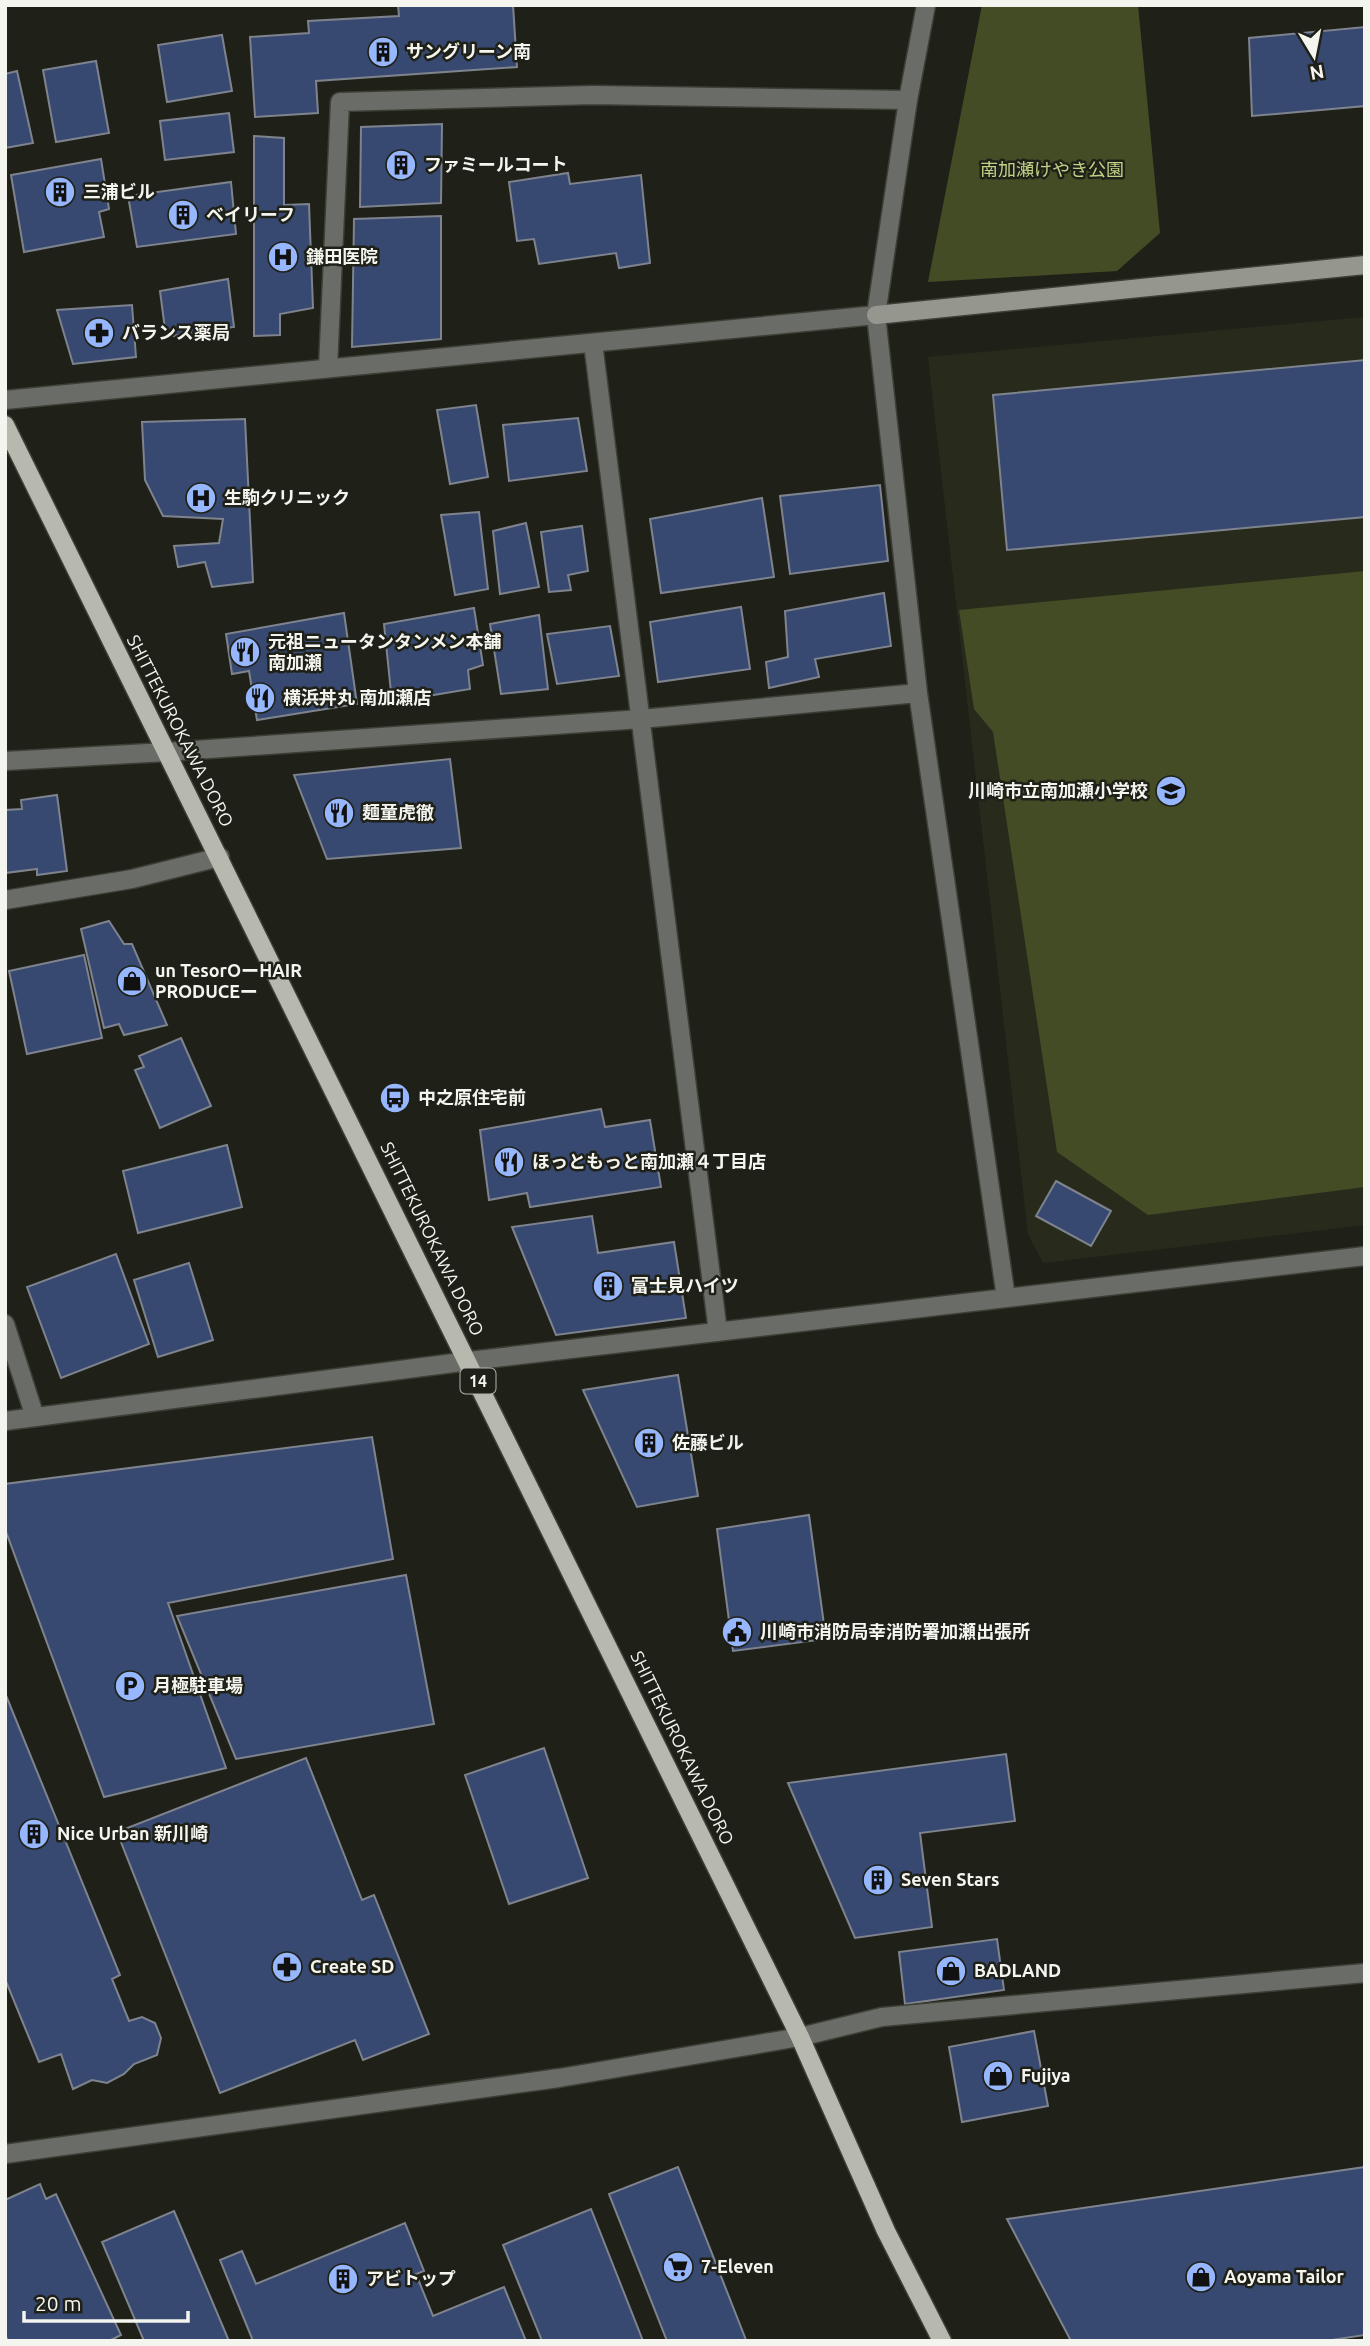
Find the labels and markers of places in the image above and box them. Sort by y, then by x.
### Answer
building icon: サングリーン南 [366,35,400,69]
place label: サングリーン南 [406,41,531,61]
building icon: ファミールコート [384,148,418,182]
place label: ファミールコート [424,154,568,174]
building icon: 三浦ビル [43,175,77,209]
place label: 三浦ビル [83,181,155,201]
building icon: ベイリーフ [166,198,200,232]
place label: ベイリーフ [206,204,295,224]
hospital icon: 鎌田医院 [266,240,300,274]
place label: 鎌田医院 [306,246,378,266]
pharmacy icon: バランス薬局 [82,316,116,350]
place label: バランス薬局 [122,322,230,342]
hospital icon: 生駒クリニック [184,481,218,515]
place label: 生駒クリニック [224,487,350,507]
place label: 元祖ニュータンタンメン本舗 南加瀬 [268,631,501,672]
restaurant icon: 元祖ニュータンタンメン本舗 南加瀬 [228,635,262,669]
restaurant icon: 横浜丼丸 南加瀬店 [243,681,277,715]
place label: 横浜丼丸 南加瀬店 [283,687,431,707]
school or university icon: 川崎市立南加瀬小学校 [1154,774,1188,808]
place label: 川崎市立南加瀬小学校 [968,780,1148,800]
restaurant icon: 麺童虎徹 [322,796,356,830]
place label: 麺童虎徹 [362,802,434,822]
place label: un TesorOーHAIR PRODUCEー [155,960,302,1001]
shop icon: un TesorOーHAIR PRODUCEー [115,964,149,998]
bus stop icon: 中之原住宅前 [378,1081,412,1115]
place label: 中之原住宅前 [418,1087,526,1107]
restaurant icon: ほっともっと南加瀬４丁目店 [492,1145,526,1179]
place label: ほっともっと南加瀬４丁目店 [532,1151,766,1171]
building icon: 富士見ハイツ [591,1269,625,1303]
place label: 富士見ハイツ [631,1275,739,1295]
building icon: 佐藤ビル [632,1426,666,1460]
place label: 佐藤ビル [672,1432,744,1452]
public building icon: 川崎市消防局幸消防署加瀬出張所 [720,1615,754,1649]
place label: 川崎市消防局幸消防署加瀬出張所 [760,1621,1030,1641]
parking icon: 月極駐車場 [113,1669,147,1703]
place label: 月極駐車場 [153,1675,243,1695]
building icon: Nice Urban 新川崎 [17,1817,51,1851]
place label: Nice Urban 新川崎 [57,1823,208,1843]
building icon: Seven Stars [861,1863,895,1897]
place label: Seven Stars [901,1869,1000,1889]
pharmacy icon: Create SD [270,1950,304,1984]
shop icon: BADLAND [934,1954,968,1988]
place label: Create SD [310,1956,394,1976]
place label: BADLAND [974,1960,1061,1980]
shop icon: Fujiya [981,2059,1015,2093]
place label: Fujiya [1021,2065,1071,2085]
supermarket icon: 7-Eleven [661,2250,695,2284]
place label: 7-Eleven [701,2256,774,2276]
shop icon: Aoyama Tailor [1184,2260,1218,2294]
building icon: アビトップ [326,2262,360,2296]
place label: Aoyama Tailor [1224,2266,1345,2286]
place label: アビトップ [366,2268,456,2288]

